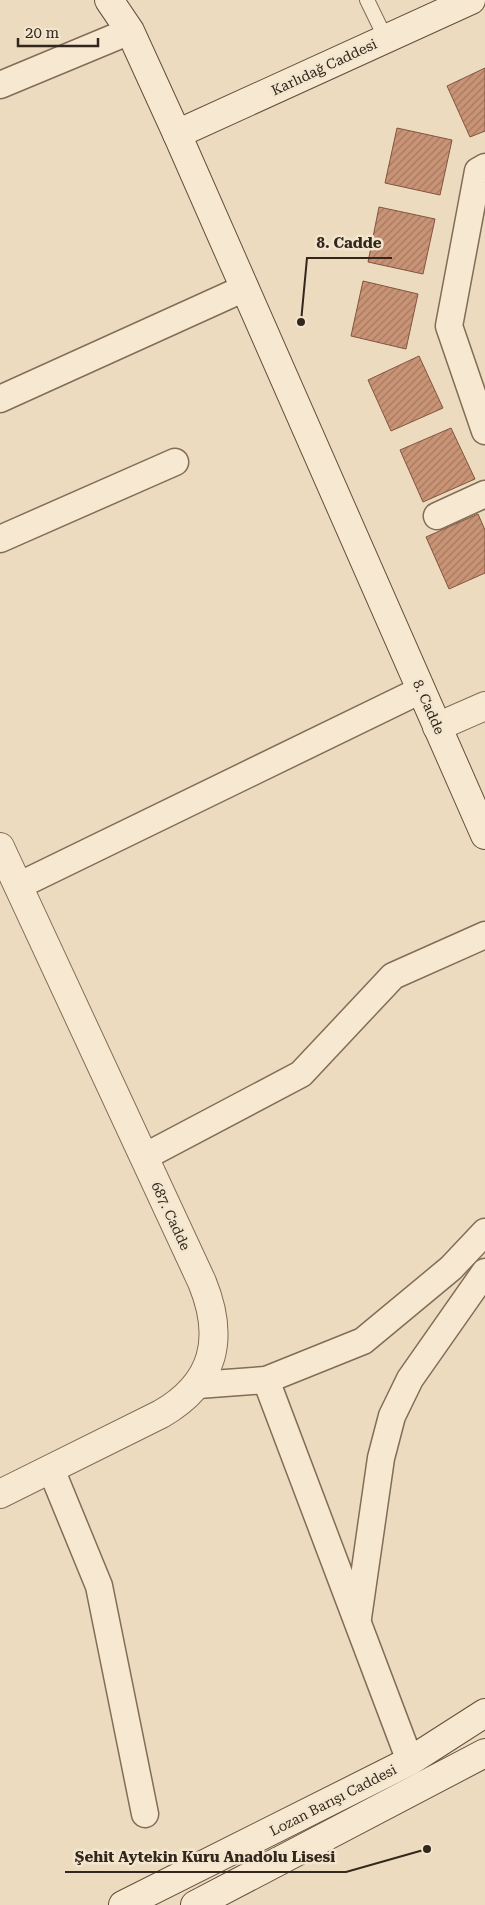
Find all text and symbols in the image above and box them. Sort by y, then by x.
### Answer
scale bar [18,15,98,47]
text: 20 m [25,24,60,42]
street label: Karlıdağ Caddesi [269,35,380,98]
callout: 8. Cadde [307,228,392,258]
text: 8. Cadde [316,234,382,252]
street label: 8. Cadde [410,677,448,737]
street label: 687. Cadde [148,1179,194,1253]
street label: Lozan Barışı Caddesi [267,1761,400,1839]
callout: Şehit Aytekin Kuru Anadolu Lisesi [65,1842,346,1872]
text: Şehit Aytekin Kuru Anadolu Lisesi [75,1848,335,1866]

